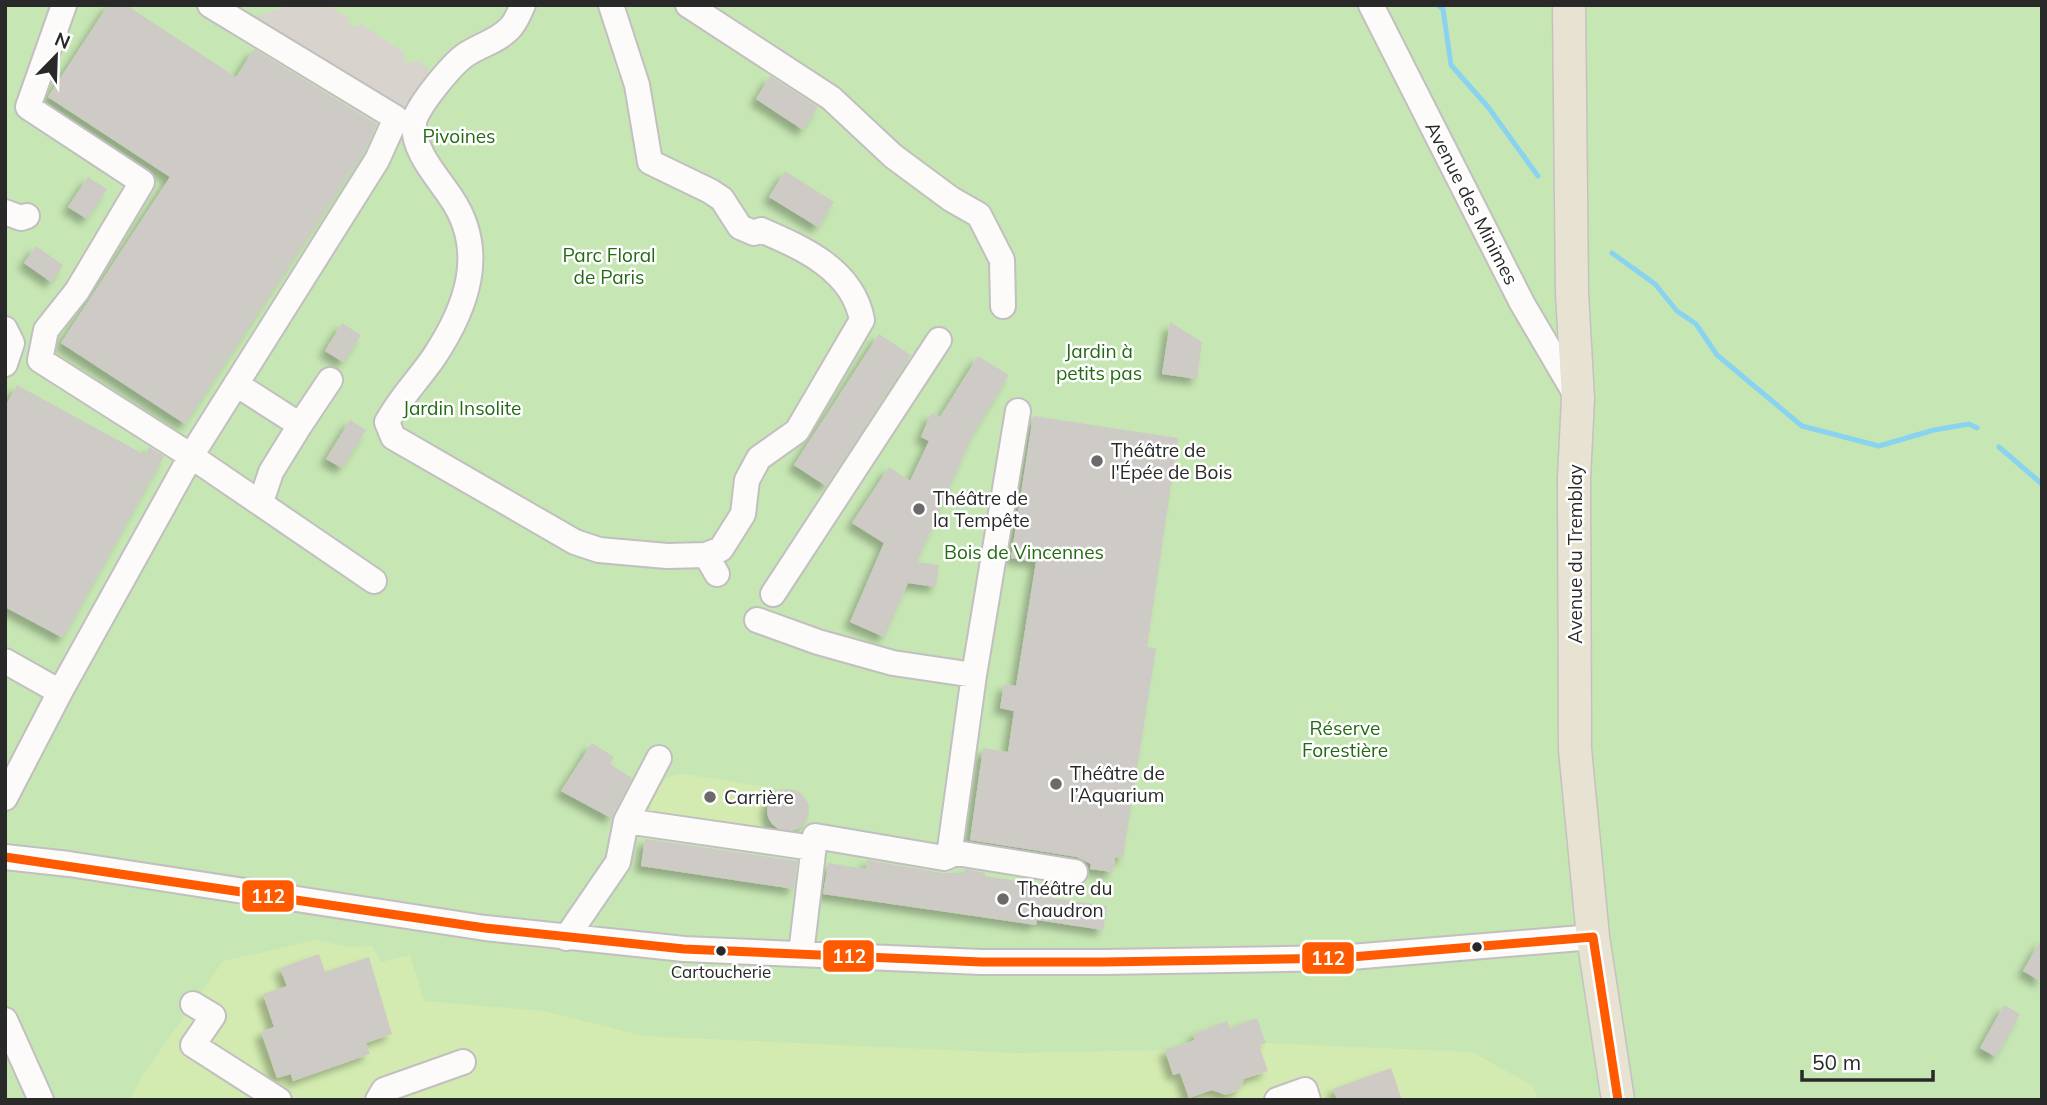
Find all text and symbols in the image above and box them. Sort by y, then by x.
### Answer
north arrow [21,21,91,91]
text: N [51,27,74,54]
street label: Avenue des Minimes [1420,117,1524,289]
park label: Pivoines [422,124,496,148]
park label: Parc Floral de Paris [562,243,656,289]
park label: Jardin à petits pas [1056,339,1142,385]
park label: Jardin Insolite [403,396,521,420]
place label: Théâtre de l'Épée de Bois [1111,438,1232,484]
marker: Théâtre de l'Épée de Bois [1089,453,1105,469]
street label: Avenue du Tremblay [1563,464,1587,644]
place label: Théâtre de la Tempête [933,486,1030,532]
marker: Théâtre de la Tempête [911,501,927,517]
park label: Bois de Vincennes [944,540,1104,564]
park label: Réserve Forestière [1302,716,1388,762]
place label: Théâtre de l’Aquarium [1070,761,1165,807]
marker: Théâtre de l’Aquarium [1048,776,1064,792]
place label: Carrière [724,785,794,809]
marker: Carrière [702,789,718,805]
place label: Théâtre du Chaudron [1017,876,1112,922]
line badge: 112 [241,879,295,913]
text: 112 [251,884,285,908]
marker: Théâtre du Chaudron [995,891,1011,907]
line badge: 112 [822,939,875,973]
unlabelled marker [1470,940,1484,954]
line badge: 112 [1301,941,1355,975]
marker: Cartoucherie [714,944,728,958]
text: 112 [832,944,866,968]
text: 112 [1311,946,1345,970]
place label: Cartoucherie [671,961,771,982]
scale bar [1802,1038,1933,1082]
text: 50 m [1812,1049,1861,1075]

